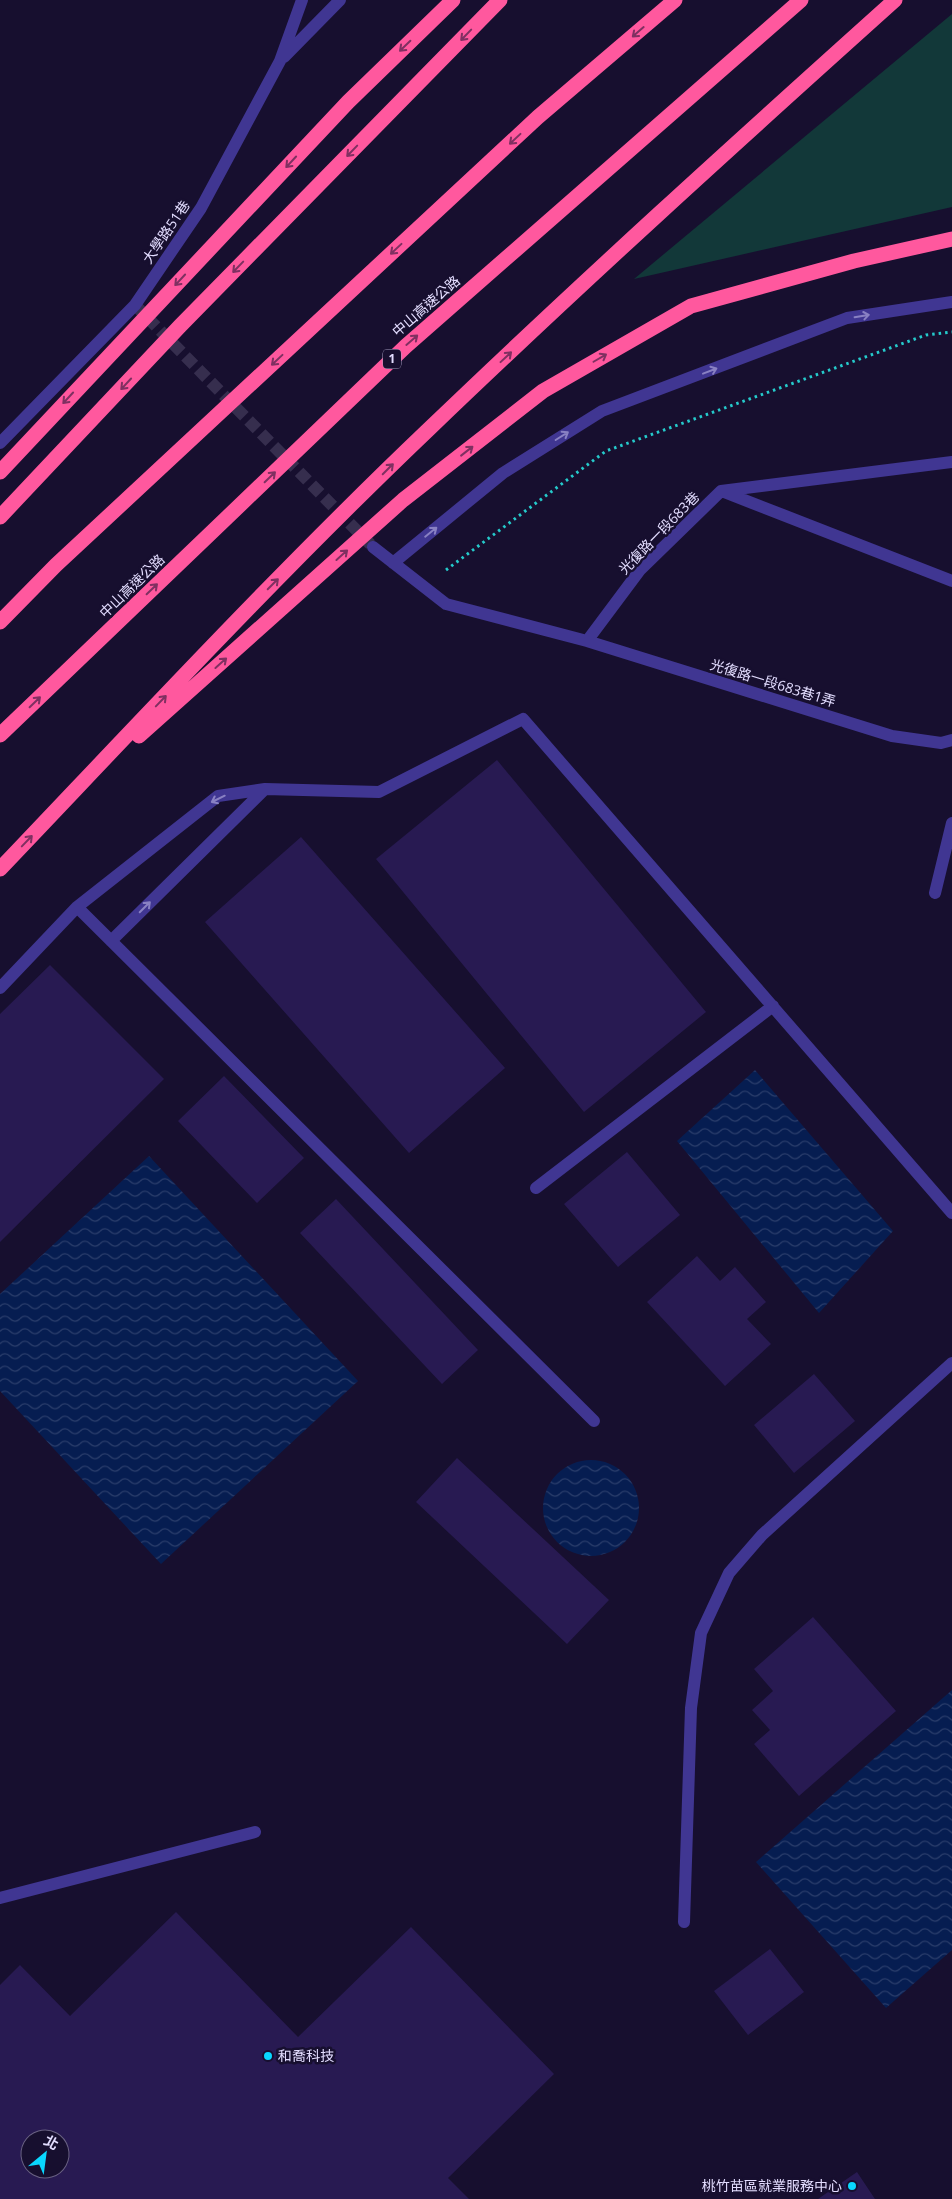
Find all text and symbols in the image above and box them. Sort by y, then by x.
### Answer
one-way arrow [631,26,644,37]
one-way arrow [460,29,472,41]
one-way arrow [399,40,412,52]
one-way arrow [509,133,522,145]
one-way arrow [346,144,358,157]
one-way arrow [285,155,297,168]
street label: 大學路51巷 [138,197,194,267]
one-way arrow [390,243,403,255]
one-way arrow [232,260,244,273]
street label: 中山高速公路 [388,271,464,340]
one-way arrow [174,273,186,286]
one-way arrow [854,310,870,320]
one-way arrow [406,334,419,346]
road number: 1 [383,349,401,368]
one-way arrow [499,351,512,363]
one-way arrow [593,353,607,363]
one-way arrow [271,354,283,366]
one-way arrow [702,365,717,374]
one-way arrow [120,377,132,390]
one-way arrow [62,392,74,404]
one-way arrow [554,431,568,441]
one-way arrow [460,445,473,456]
one-way arrow [382,463,394,475]
one-way arrow [263,471,275,483]
street label: 光復路一段683巷 [614,487,703,578]
one-way arrow [424,527,437,538]
one-way arrow [336,549,349,560]
street label: 中山高速公路 [95,550,168,622]
one-way arrow [267,578,280,590]
one-way arrow [146,583,159,595]
street label: 光復路一段683巷1弄 [708,654,838,711]
one-way arrow [215,657,228,669]
one-way arrow [155,695,167,707]
one-way arrow [29,696,41,708]
one-way arrow [210,794,225,804]
one-way arrow [21,834,33,847]
one-way arrow [139,901,152,913]
place label: 和喬科技 [278,2046,334,2065]
marker: 和喬科技 [262,2050,274,2062]
north arrow [20,2129,70,2179]
text: 北 [41,2130,62,2154]
place label: 桃竹苗區就業服務中心 [702,2176,842,2195]
marker: 桃竹苗區就業服務中心 [846,2180,858,2192]

